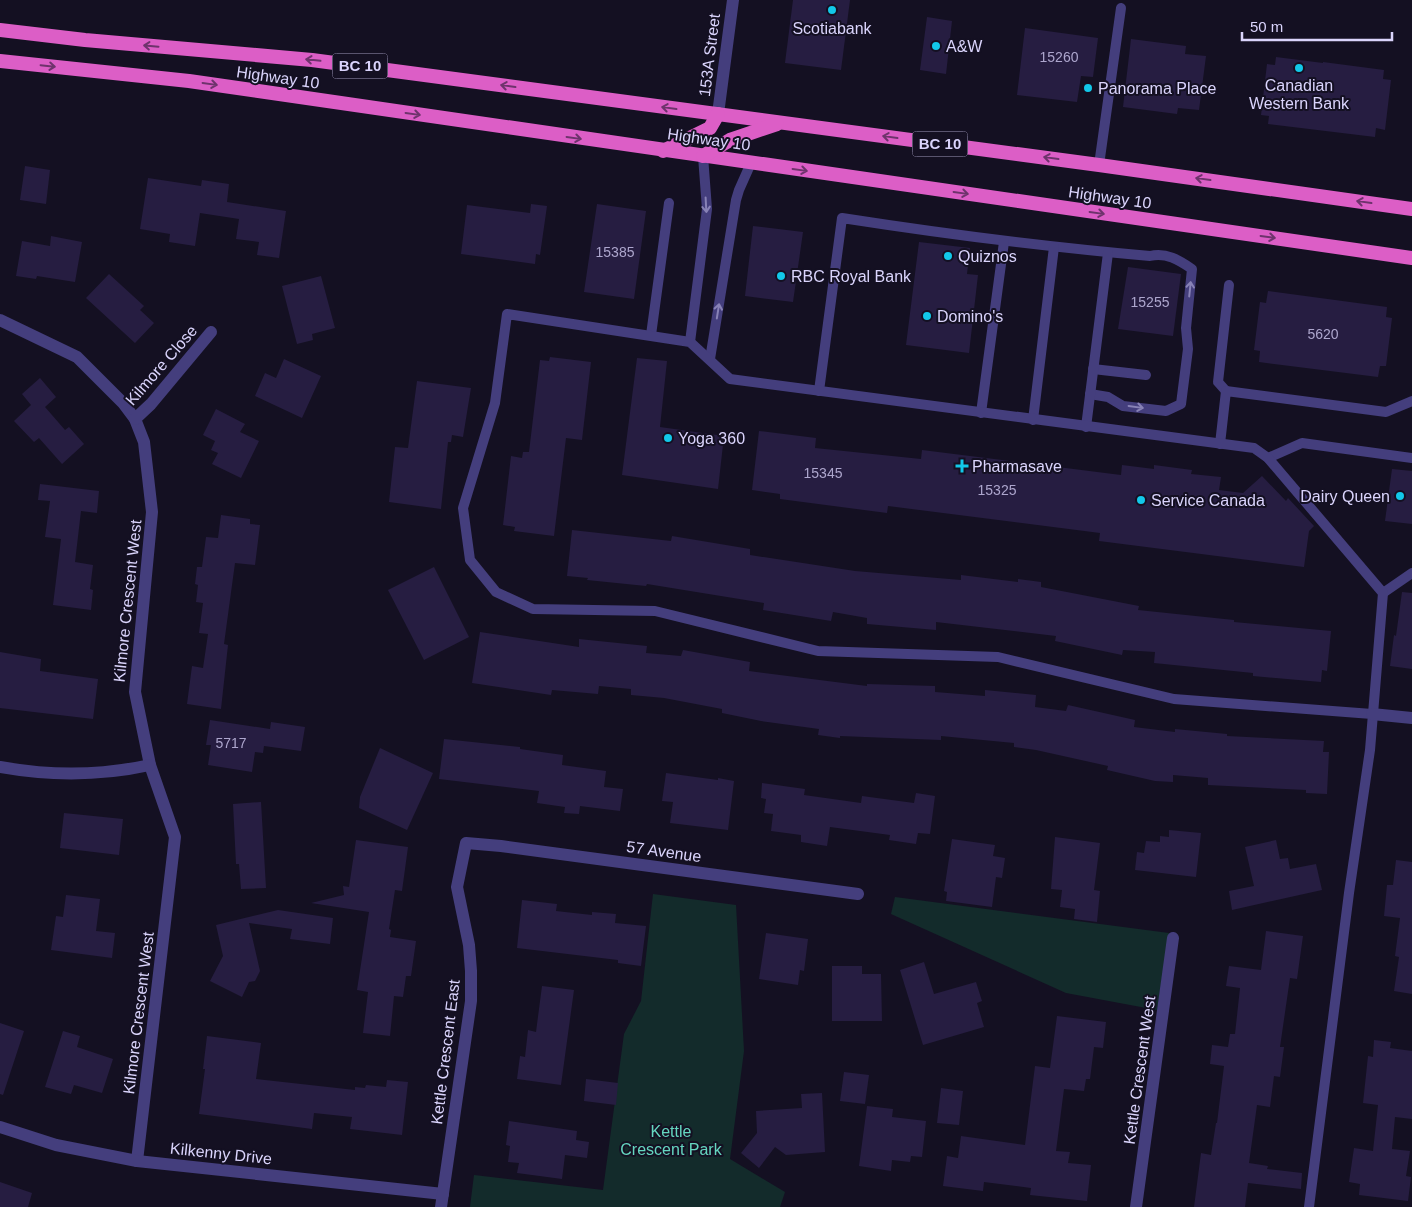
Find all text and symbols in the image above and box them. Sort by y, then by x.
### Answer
marker: Scotiabank [826,4,838,16]
scale bar [1242,10,1392,42]
street label: 153A Street [696,12,723,98]
text: 50 m [1250,18,1283,35]
place label: Scotiabank [792,20,873,37]
place label: A&W [946,38,983,55]
marker: A&W [930,40,942,52]
one-way arrow [143,41,159,51]
house number: 15260 [1040,49,1079,65]
road number: BC 10 [332,54,388,78]
one-way arrow [305,55,321,65]
one-way arrow [40,61,56,71]
marker: Canadian Western Bank [1293,62,1305,74]
street label: Highway 10 [235,63,321,92]
place label: Canadian Western Bank [1249,77,1350,112]
one-way arrow [202,79,218,89]
place label: Panorama Place [1098,80,1216,97]
one-way arrow [501,81,517,91]
marker: Panorama Place [1082,82,1094,94]
one-way arrow [662,103,678,113]
one-way arrow [405,109,421,119]
street label: Highway 10 [666,125,752,154]
one-way arrow [882,132,898,142]
road number: BC 10 [912,132,968,156]
one-way arrow [566,133,582,143]
one-way arrow [1043,153,1059,163]
one-way arrow [791,165,807,175]
one-way arrow [1195,174,1211,184]
street label: Highway 10 [1067,183,1153,212]
one-way arrow [952,188,968,198]
one-way arrow [702,196,711,212]
one-way arrow [1356,197,1372,207]
one-way arrow [1089,208,1105,218]
one-way arrow [1259,232,1275,242]
house number: 15385 [596,244,635,260]
place label: Quiznos [958,248,1017,265]
marker: Quiznos [942,250,954,262]
place label: RBC Royal Bank [791,268,912,285]
marker: RBC Royal Bank [775,270,787,282]
one-way arrow [1185,282,1195,298]
house number: 15255 [1131,294,1170,310]
one-way arrow [713,304,723,320]
place label: Domino's [937,308,1003,325]
marker: Domino's [921,310,933,322]
street label: Kilmore Close [122,322,201,408]
house number: 5620 [1307,326,1339,342]
one-way arrow [1128,402,1144,412]
place label: Yoga 360 [678,430,745,447]
marker: Yoga 360 [662,432,674,444]
place label: Pharmasave [972,458,1062,475]
marker: Pharmasave [956,460,968,472]
house number: 15345 [804,465,843,481]
house number: 15325 [978,482,1017,498]
place label: Dairy Queen [1300,488,1390,505]
marker: Dairy Queen [1394,490,1406,502]
place label: Service Canada [1151,492,1265,509]
marker: Service Canada [1135,494,1147,506]
street label: Kilmore Crescent West [111,518,145,683]
house number: 5717 [215,735,247,751]
street label: 57 Avenue [625,838,703,865]
street label: Kilmore Crescent West [120,930,157,1095]
street label: Kettle Crescent East [428,978,463,1125]
street label: Kettle Crescent West [1121,994,1158,1146]
park label: Kettle Crescent Park [620,1123,723,1158]
street label: Kilkenny Drive [169,1140,273,1167]

